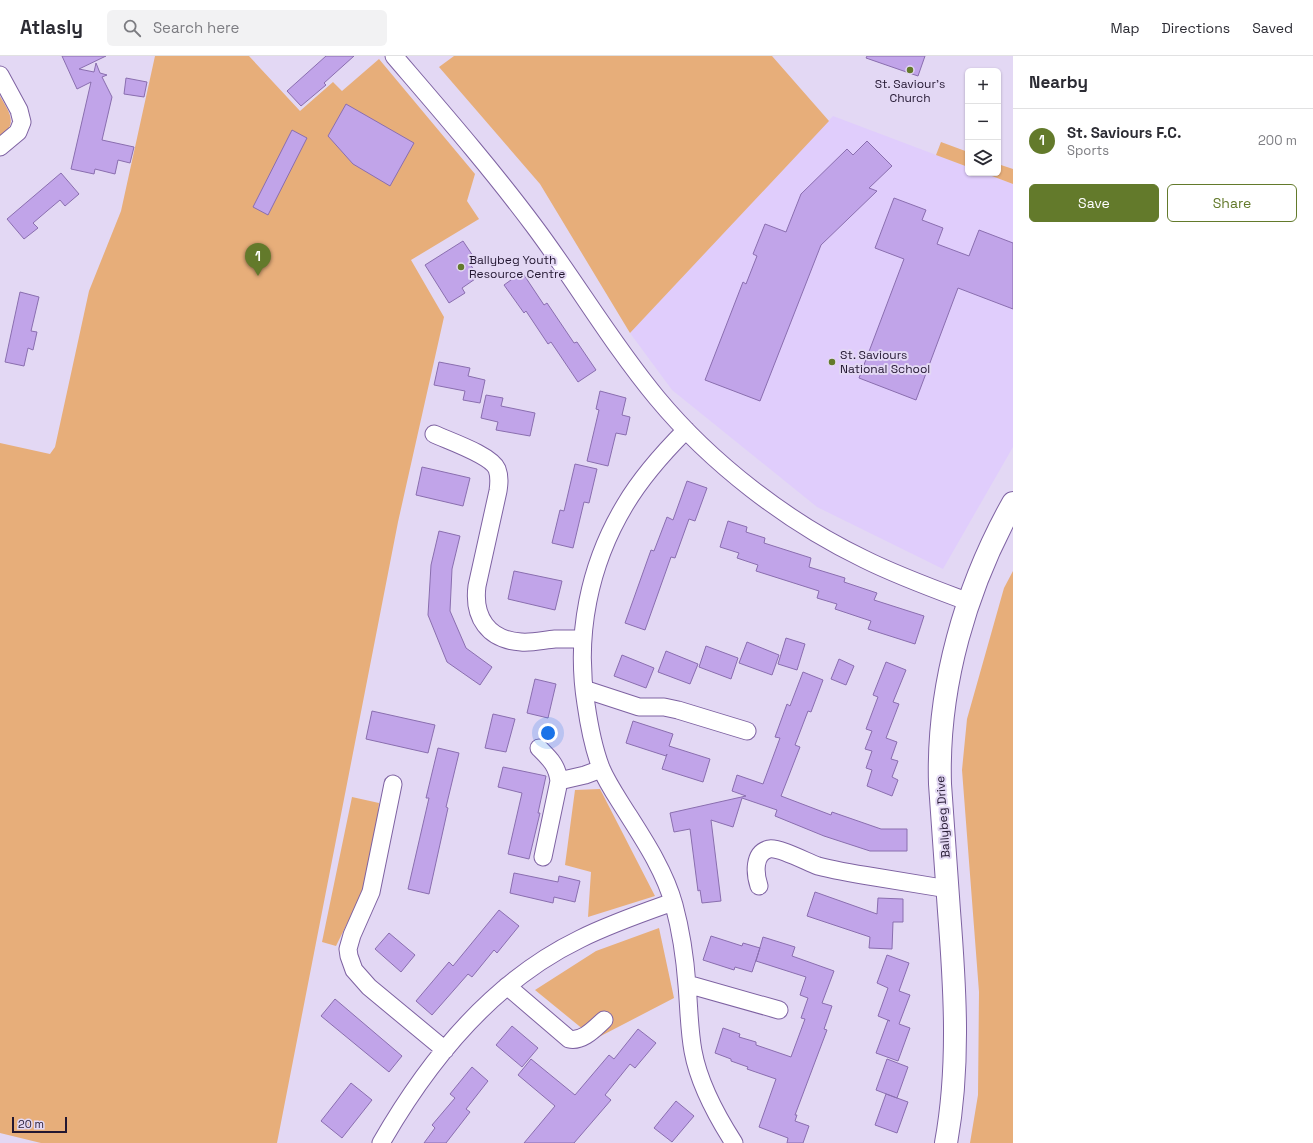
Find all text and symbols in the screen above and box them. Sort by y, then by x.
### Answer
search box [107,10,387,46]
text: Atlasly [20,15,83,40]
icon: search [121,17,143,39]
text: Search here [153,18,239,37]
text: Map [1110,19,1140,37]
text: Directions [1162,19,1230,37]
text: Saved [1252,19,1293,37]
marker: St. Saviour's Church [905,65,915,75]
map controls [965,68,1001,176]
button: + [965,68,1001,104]
text: Nearby [1029,71,1088,93]
place label: St. Saviour's Church [875,76,945,106]
button: − [965,104,1001,140]
text: St. Saviours F.C. [1067,123,1181,142]
text: 1 [1039,132,1045,149]
text: 200 m [1258,132,1297,149]
button: layers [965,140,1001,176]
text: Sports [1067,142,1109,159]
button: Save [1029,184,1159,222]
button: Share [1167,184,1297,222]
pin: 1 [245,243,271,276]
place label: Ballybeg Youth Resource Centre [469,252,565,282]
marker: Ballybeg Youth Resource Centre [456,262,466,272]
place label: St. Saviours National School [840,347,930,377]
marker: St. Saviours National School [827,357,837,367]
your location [538,723,558,743]
street label: Ballybeg Drive [932,775,954,859]
scale bar [12,1115,67,1134]
text: 20 m [18,1117,44,1131]

